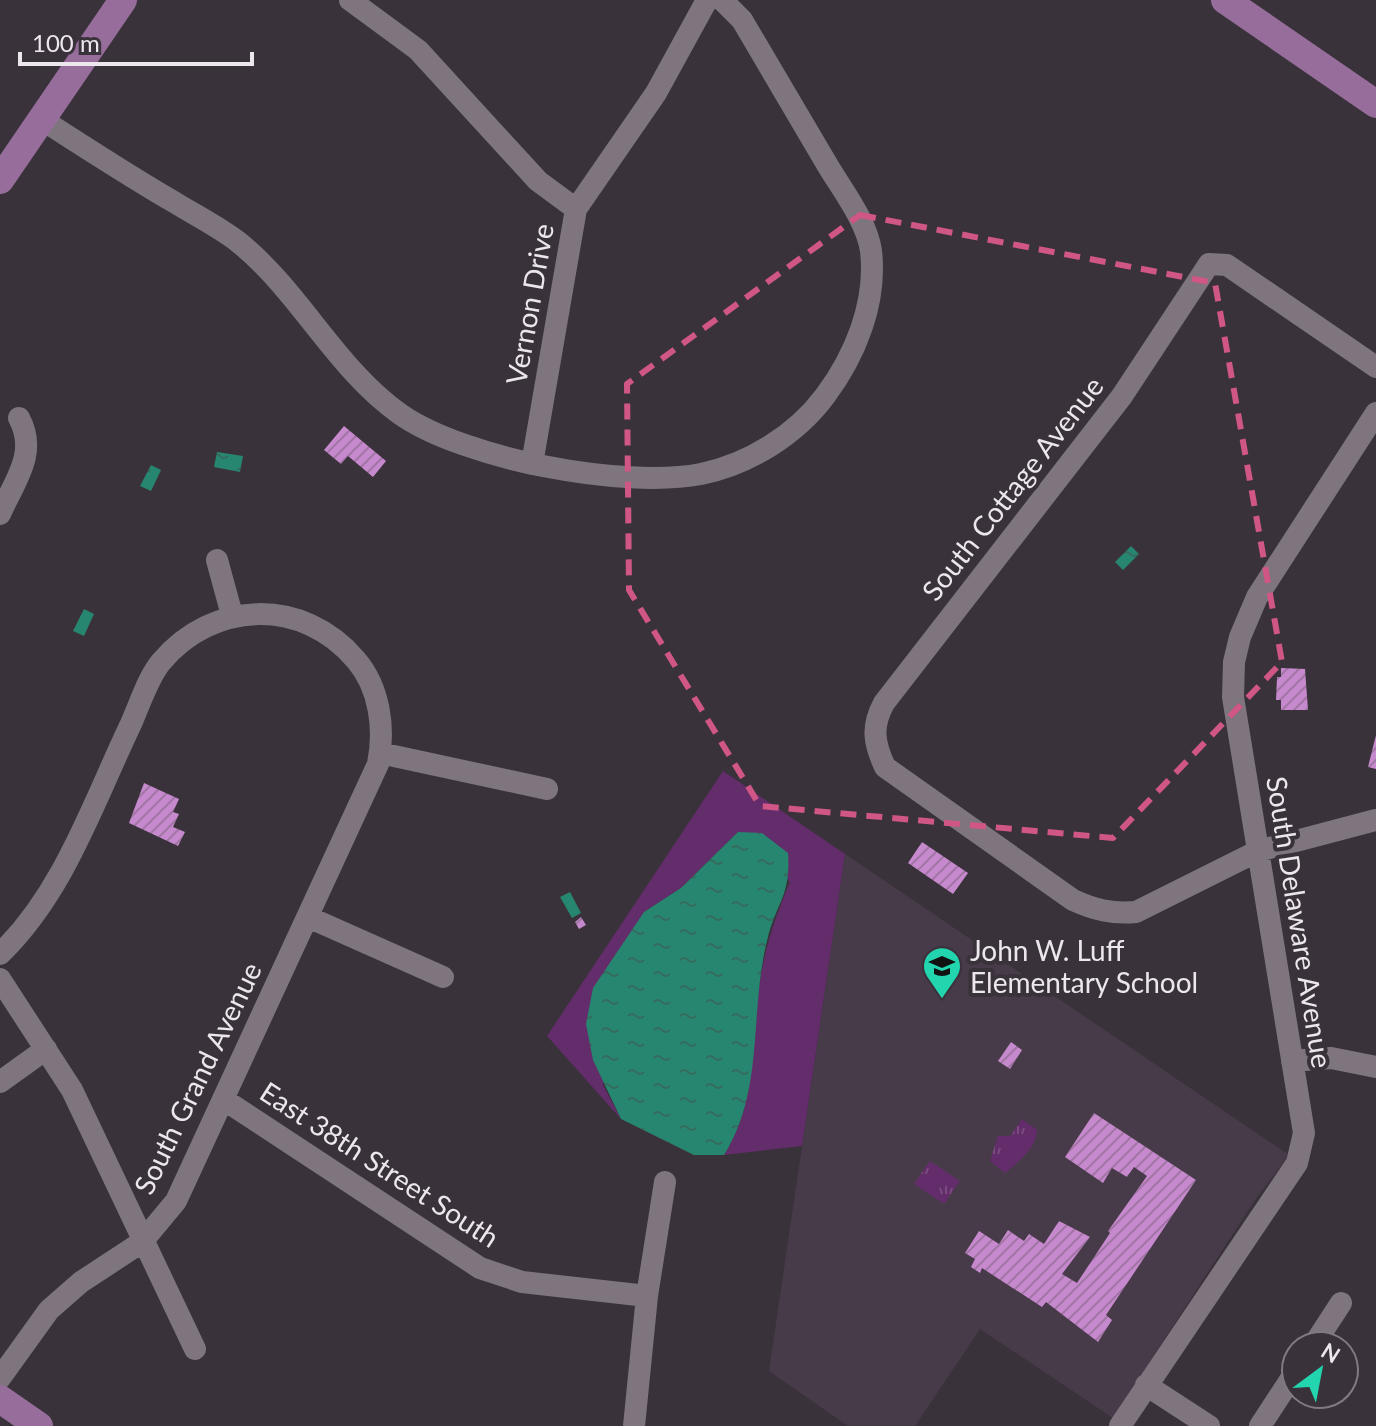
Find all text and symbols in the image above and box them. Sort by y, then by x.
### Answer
scale bar [20,16,252,66]
text: 100 m [32,28,100,57]
street label: Vernon Drive [498,221,560,387]
street label: South Cottage Avenue [914,369,1110,607]
street label: South Delaware Avenue [1260,774,1340,1070]
place label: John W. Luff Elementary School [970,933,1198,999]
school or university icon: John W. Luff Elementary School [921,945,963,1000]
street label: South Grand Avenue [126,957,268,1199]
street label: East 38th Street South [254,1074,506,1254]
north arrow [1280,1330,1360,1410]
text: N [1317,1337,1345,1369]

